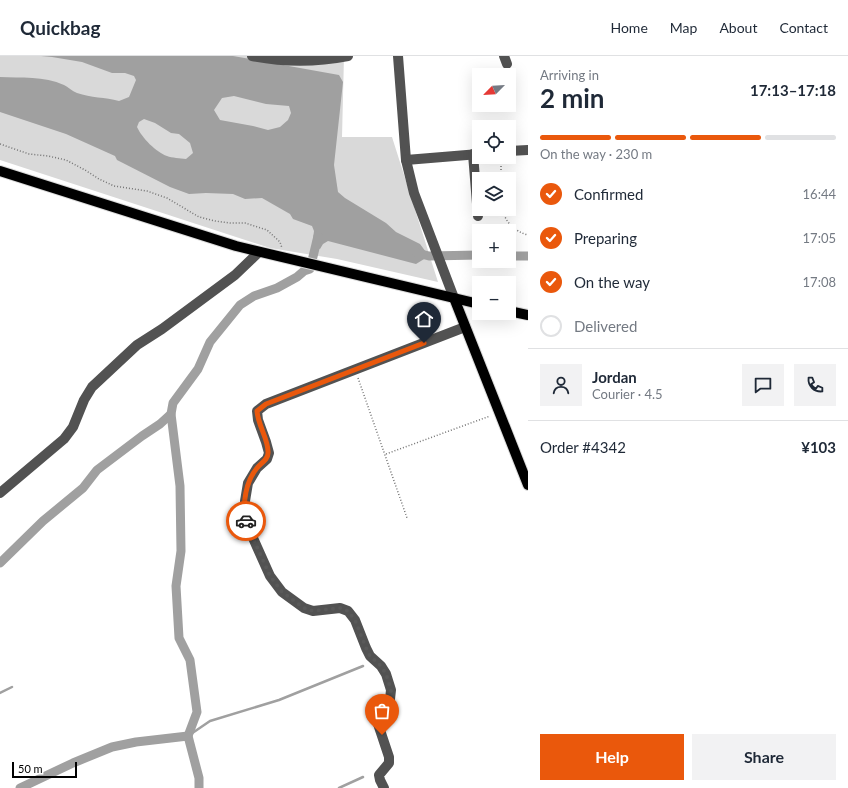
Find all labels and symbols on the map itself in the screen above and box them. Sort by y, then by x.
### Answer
north arrow [472,68,516,112]
pin [407,302,441,343]
courier [226,501,266,541]
pin [365,694,399,735]
scale bar [12,760,77,779]

